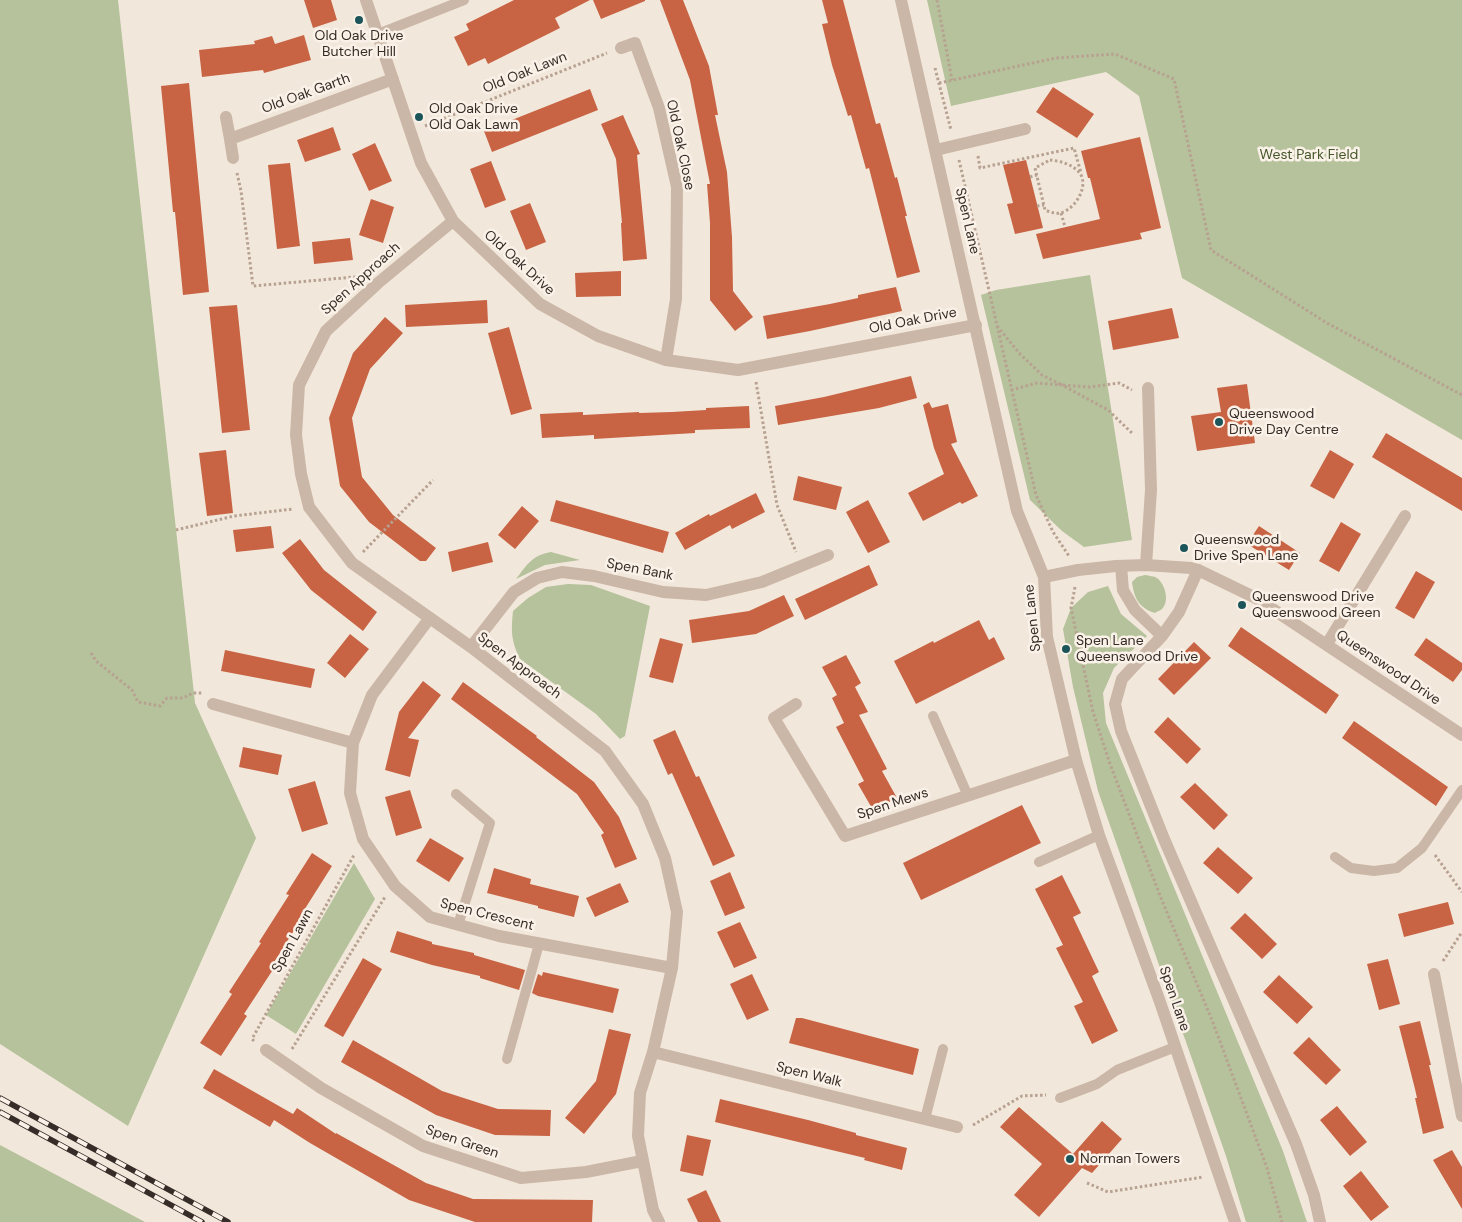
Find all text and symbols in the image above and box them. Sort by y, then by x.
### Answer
marker: Old Oak Drive Butcher Hill [353,14,365,26]
place label: Old Oak Drive Butcher Hill [315,28,403,60]
street label: Old Oak Lawn [480,48,570,98]
street label: Old Oak Garth [260,70,352,118]
street label: Old Oak Close [662,98,698,192]
place label: Old Oak Drive Old Oak Lawn [429,101,518,134]
marker: Old Oak Drive Old Oak Lawn [413,111,425,123]
park label: West Park Field [1260,147,1358,163]
street label: Spen Lane [951,186,983,256]
street label: Old Oak Drive [480,227,558,299]
street label: Spen Approach [318,239,404,319]
street label: Old Oak Drive [868,304,958,338]
place label: Queenswood Drive Day Centre [1229,406,1339,438]
marker: Queenswood Drive Day Centre [1213,416,1225,428]
place label: Queenswood Drive Spen Lane [1194,532,1298,564]
marker: Queenswood Drive Spen Lane [1178,542,1190,554]
street label: Spen Bank [605,555,675,585]
street label: Spen Lane [1021,584,1045,652]
place label: Queenswood Drive Queenswood Green [1252,589,1381,622]
marker: Queenswood Drive Queenswood Green [1236,599,1248,611]
street label: Queenswood Drive [1333,627,1443,709]
street label: Spen Approach [474,629,564,703]
place label: Spen Lane Queenswood Drive [1076,633,1198,666]
marker: Spen Lane Queenswood Drive [1060,643,1072,655]
street label: Spen Mews [855,785,931,823]
street label: Spen Crescent [438,895,536,935]
street label: Spen Lawn [269,906,317,976]
street label: Spen Lane [1155,964,1193,1034]
street label: Spen Walk [774,1059,844,1091]
street label: Spen Green [423,1122,501,1162]
place label: Norman Towers [1080,1151,1180,1167]
marker: Norman Towers [1064,1153,1076,1165]

